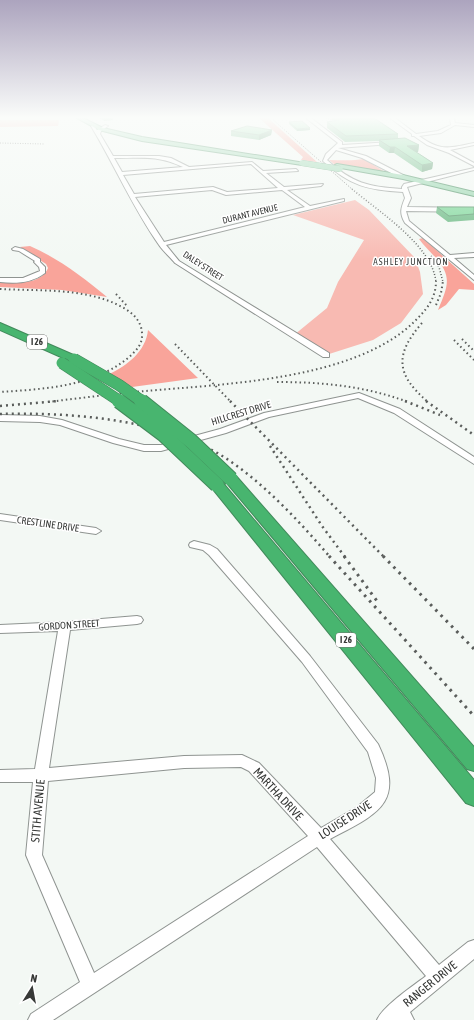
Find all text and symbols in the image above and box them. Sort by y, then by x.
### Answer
street label: DURANT AVENUE [221,202,279,226]
street label: DALEY STREET [181,249,225,283]
district label: ASHLEY JUNCTION [373,257,449,267]
road number: I 26 [27,335,47,349]
street label: HILLCREST DRIVE [210,398,273,427]
street label: CRESTLINE DRIVE [16,514,80,534]
street label: GORDON STREET [38,617,101,633]
road number: I 26 [336,633,356,647]
street label: MARTHA DRIVE [250,765,306,823]
street label: STITH AVENUE [28,779,48,843]
street label: LOUISE DRIVE [316,798,374,842]
street label: RANGER DRIVE [400,958,460,1010]
north arrow [12,968,52,1008]
text: N [30,972,38,985]

